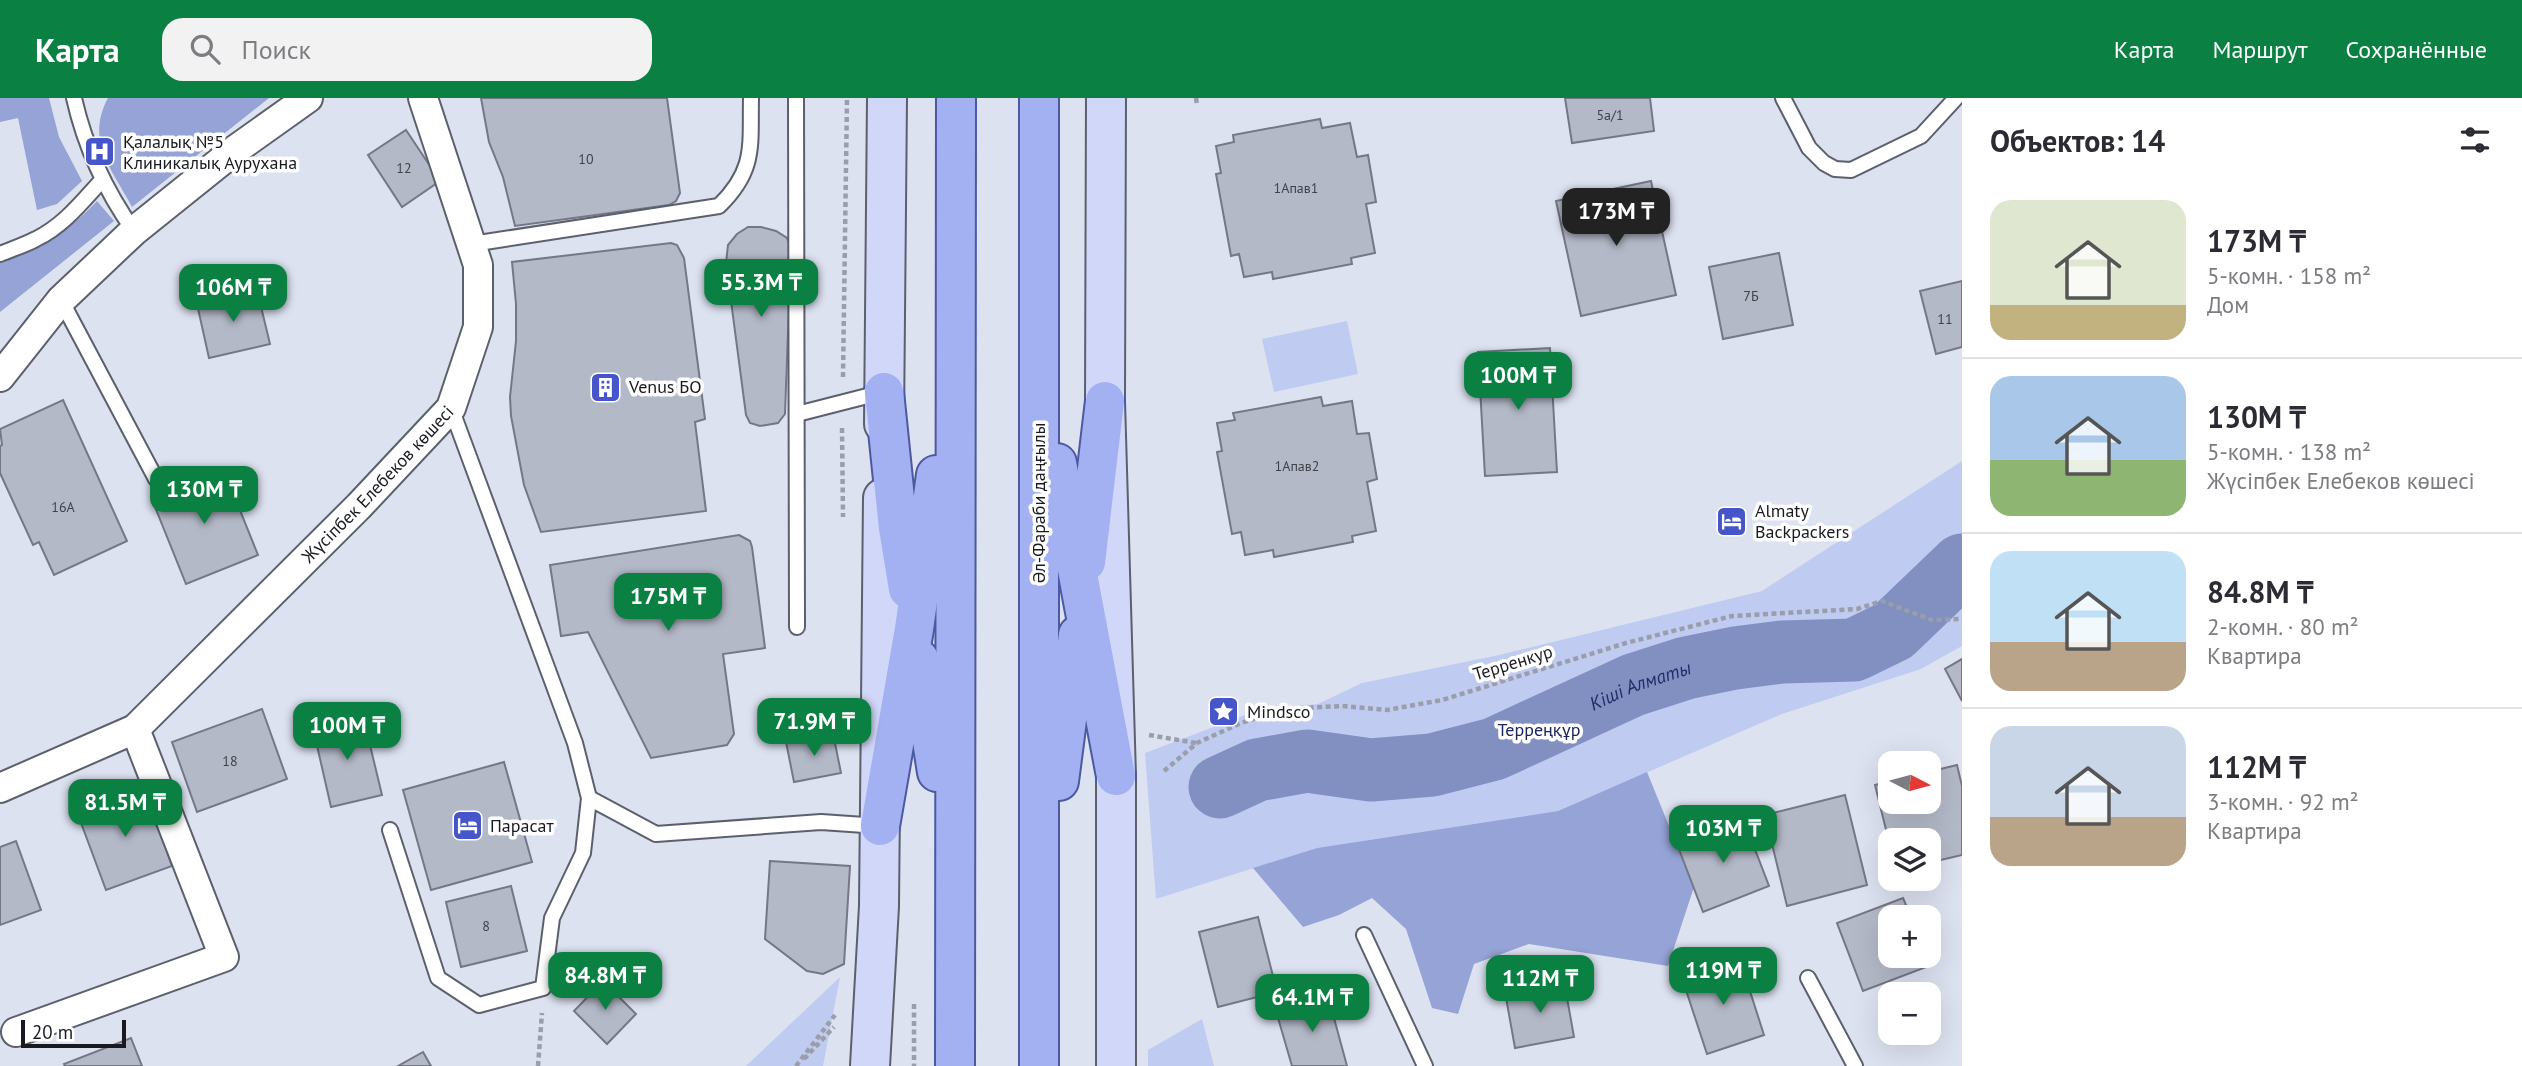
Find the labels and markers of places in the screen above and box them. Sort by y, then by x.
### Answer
place label: Қалалық №5 Клиникалық Аурухана [123,130,297,174]
hospital icon: Қалалық №5 Клиникалық Аурухана [83,135,117,169]
pin: 173M ₸ [1559,188,1673,248]
pin: 55.3M ₸ [696,260,826,319]
pin: 106M ₸ [176,264,290,324]
pin: 100M ₸ [1461,352,1575,412]
building icon: Venus БО [589,370,623,404]
place label: Venus БО [628,375,701,398]
pin: 130M ₸ [147,466,261,526]
place label: Almaty Backpackers [1755,499,1849,543]
hotel icon: Almaty Backpackers [1715,504,1749,538]
pin: 175M ₸ [611,574,725,633]
place icon: Mindsco [1207,695,1241,729]
pin: 71.9M ₸ [749,698,879,758]
place label: Mindsco [1247,700,1311,723]
pin: 100M ₸ [290,702,404,762]
pin: 81.5M ₸ [60,780,190,839]
pin: 103M ₸ [1666,806,1780,865]
hotel icon: Парасат [450,809,484,843]
place label: Парасат [490,814,555,837]
pin: 119M ₸ [1666,948,1780,1007]
pin: 84.8M ₸ [540,953,670,1012]
pin: 112M ₸ [1483,956,1597,1015]
pin: 64.1M ₸ [1247,974,1377,1034]

